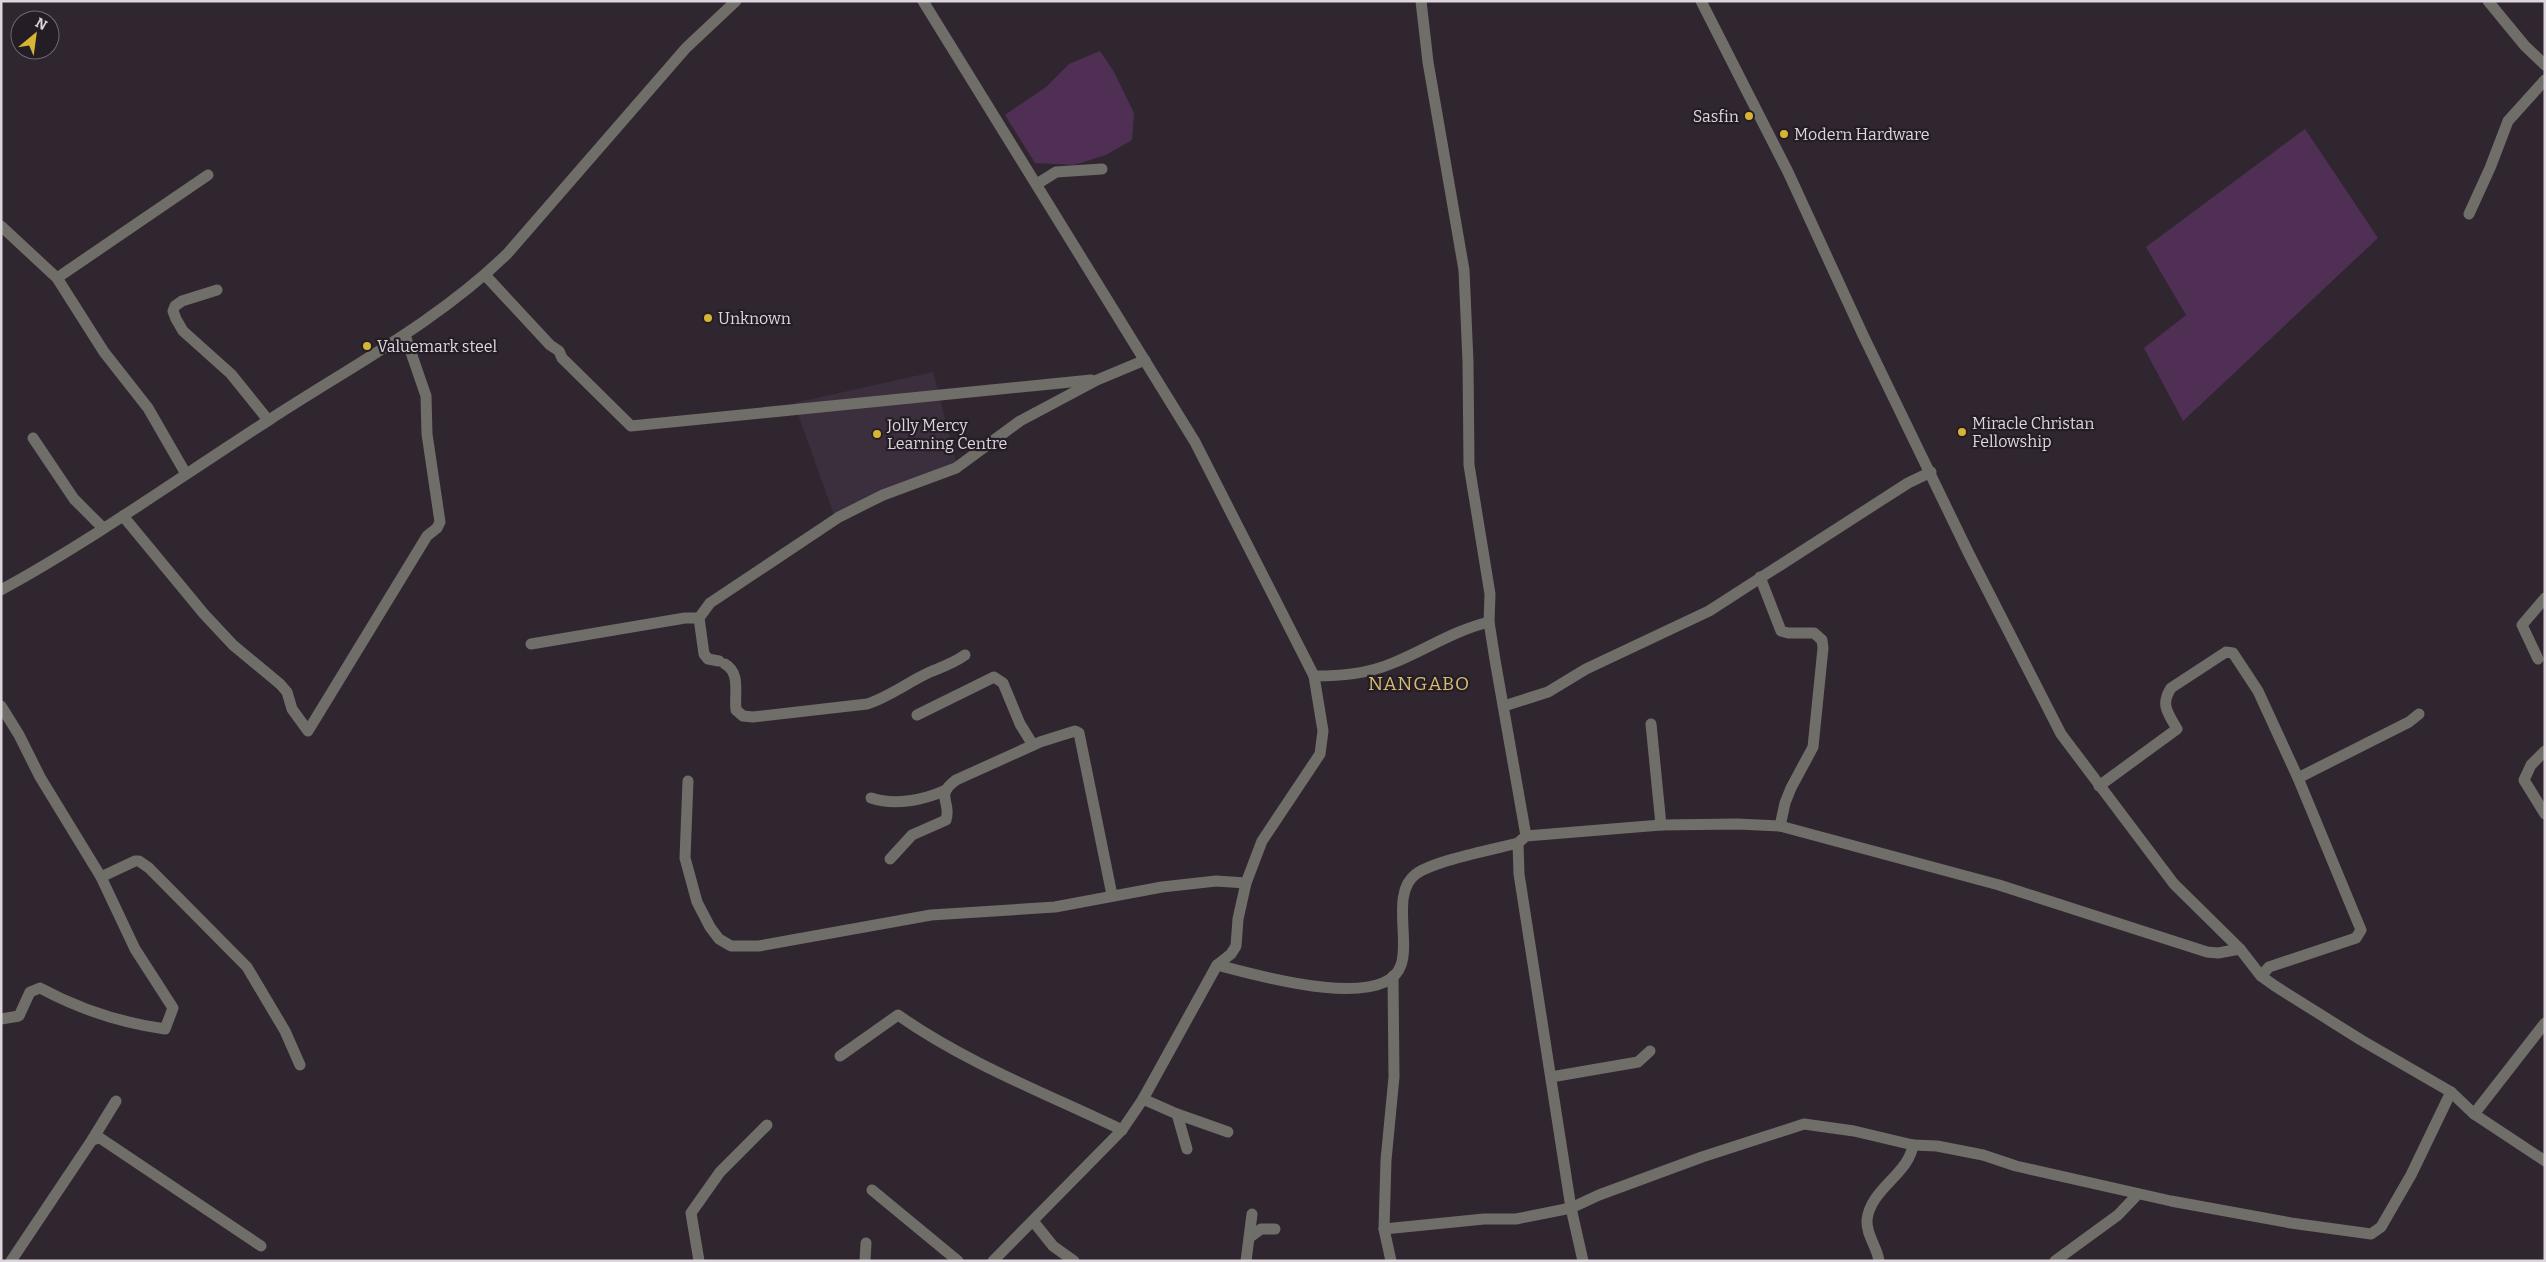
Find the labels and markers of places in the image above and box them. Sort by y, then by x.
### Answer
place label: Sasfin [1693,107,1739,126]
marker: Sasfin [1743,110,1755,122]
place label: Modern Hardware [1794,125,1929,144]
marker: Modern Hardware [1778,128,1790,140]
place label: Unknown [718,309,791,328]
marker: Unknown [702,312,714,324]
place label: Valuemark steel [377,337,498,356]
marker: Valuemark steel [361,340,373,352]
place label: Miracle Christan Fellowship [1972,414,2094,451]
place label: Jolly Mercy Learning Centre [886,416,1007,453]
marker: Miracle Christan Fellowship [1956,426,1968,438]
marker: Jolly Mercy Learning Centre [871,428,883,440]

